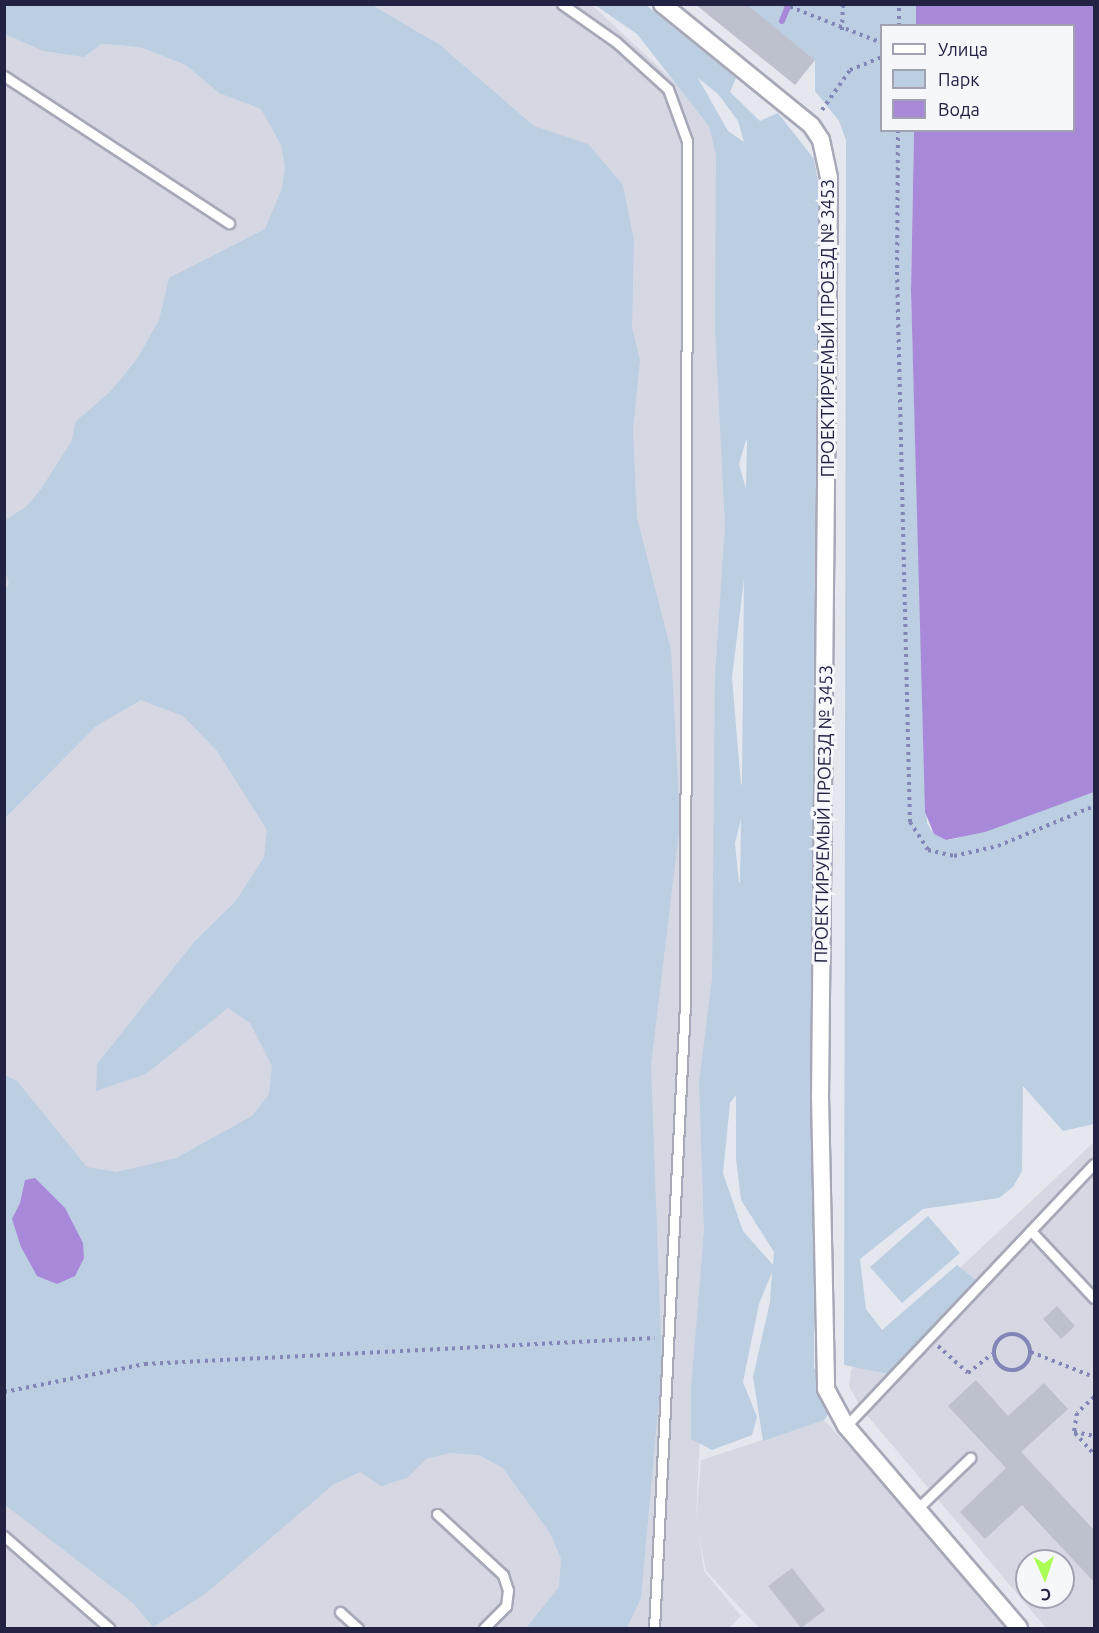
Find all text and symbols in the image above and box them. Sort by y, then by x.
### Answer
legend [880,24,1075,132]
text: Улица [938,39,988,59]
text: Парк [938,69,979,89]
text: Вода [938,99,980,119]
street label: ПРОЕКТИРУЕМЫЙ ПРОЕЗД № 3453 [816,179,838,477]
street label: ПРОЕКТИРУЕМЫЙ ПРОЕЗД № 3453 [810,665,836,963]
north arrow [1015,1549,1075,1609]
text: С [1040,1586,1051,1604]

